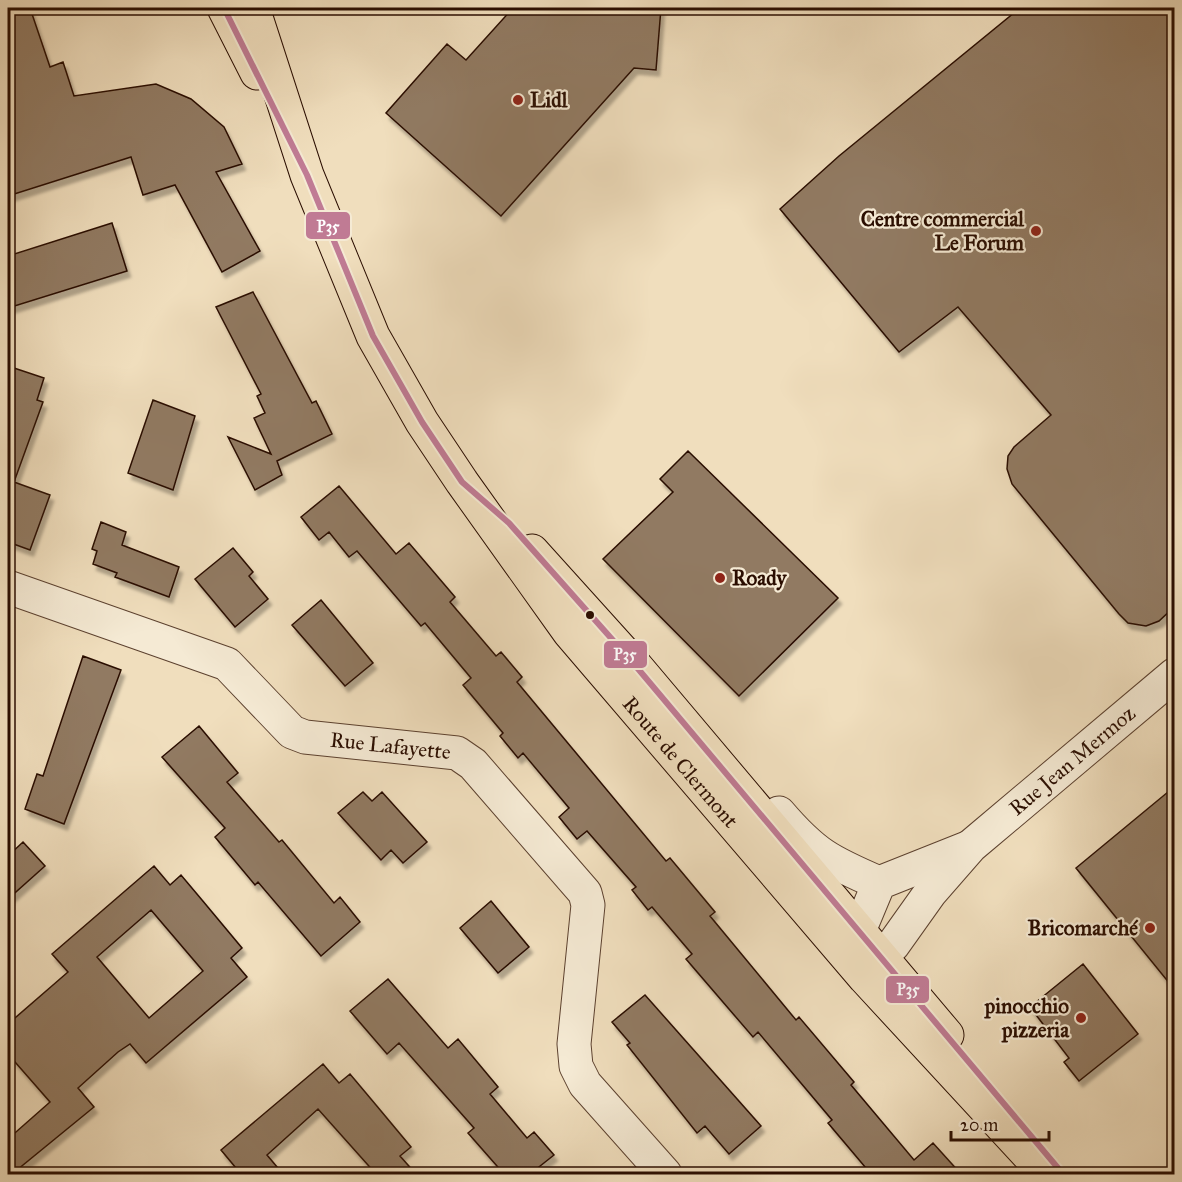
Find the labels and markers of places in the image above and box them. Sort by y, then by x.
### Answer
place label: Lidl [530,87,569,113]
marker: Lidl [511,93,525,107]
place label: Centre commercial Le Forum [861,206,1025,256]
marker: Centre commercial Le Forum [1029,224,1043,238]
place label: Roady [732,565,788,591]
marker: Roady [713,571,727,585]
unlabelled marker [584,609,596,621]
place label: Bricomarché [1028,915,1138,941]
marker: Bricomarché [1143,921,1157,935]
place label: pinocchio pizzeria [984,993,1070,1043]
marker: pinocchio pizzeria [1074,1011,1088,1025]

